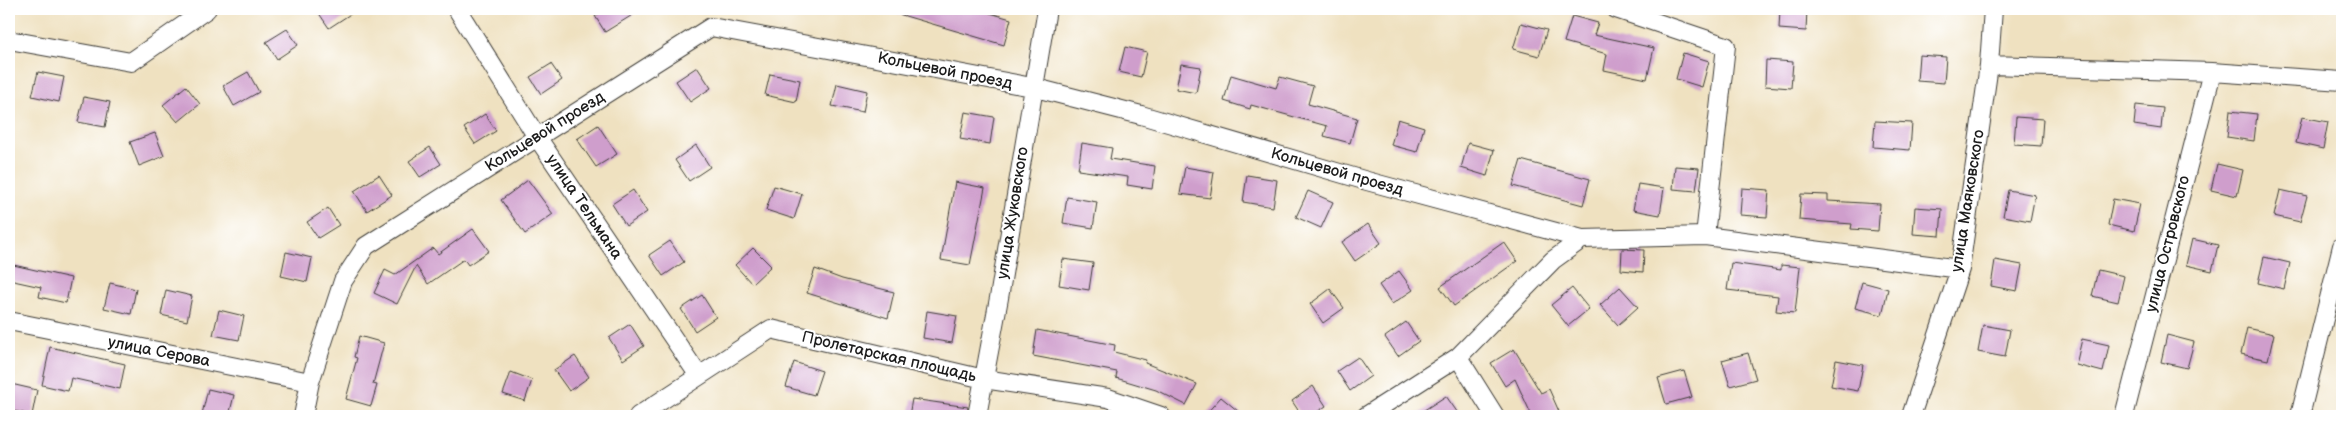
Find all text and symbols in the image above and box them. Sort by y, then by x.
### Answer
street label: Кольцевой проезд [876,49,1014,93]
street label: Кольцевой проезд [482,87,608,176]
street label: улица Маяковского [1947,128,1989,274]
street label: Кольцевой проезд [1269,144,1406,200]
street label: улица Жуковского [993,146,1033,280]
street label: улица Тельмана [542,151,626,263]
street label: улица Островского [2142,174,2194,314]
street label: Пролетарская площадь [800,328,978,386]
street label: улица Серова [106,333,212,371]

